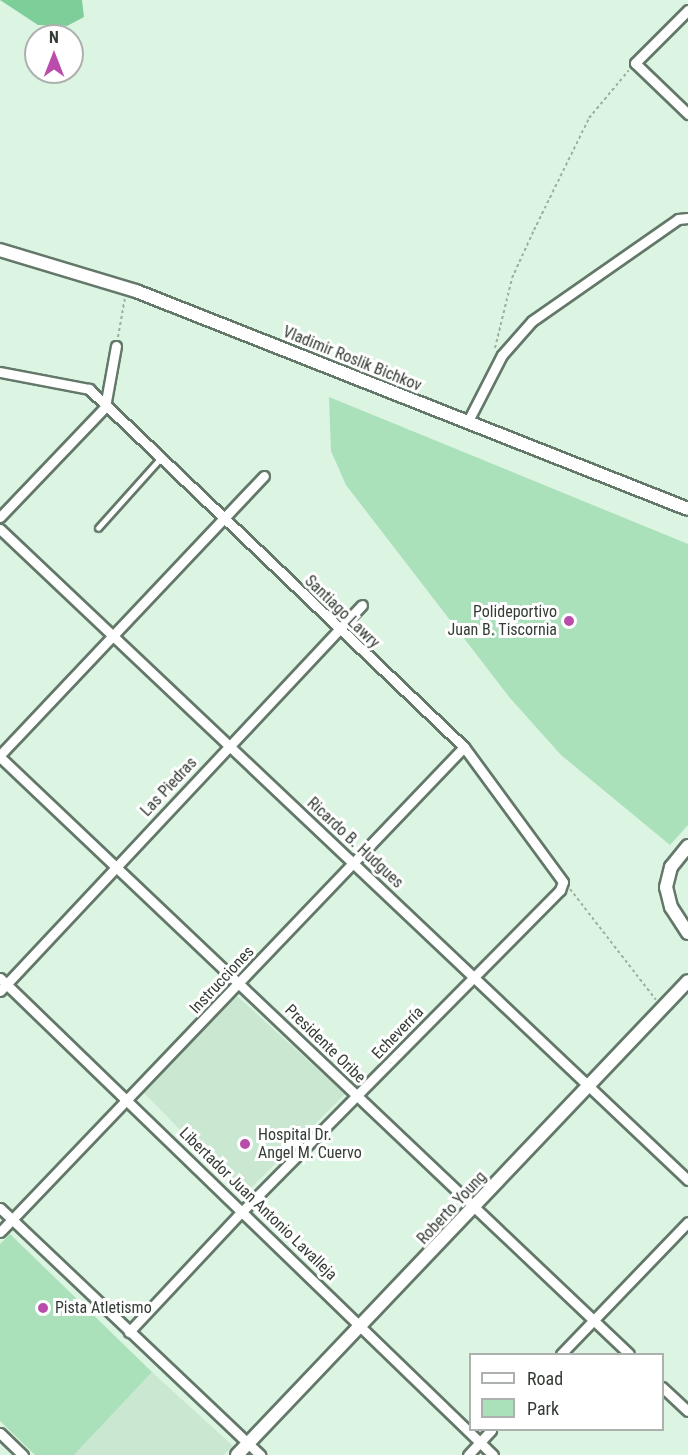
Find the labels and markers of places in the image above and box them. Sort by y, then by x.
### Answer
place label: Polideportivo Juan B. Tiscornia [447,602,557,640]
marker: Polideportivo Juan B. Tiscornia [562,614,576,628]
place label: Hospital Dr. Angel M. Cuervo [258,1125,362,1163]
marker: Hospital Dr. Angel M. Cuervo [236,1135,254,1153]
place label: Pista Atletismo [55,1298,152,1318]
marker: Pista Atletismo [36,1301,50,1315]

